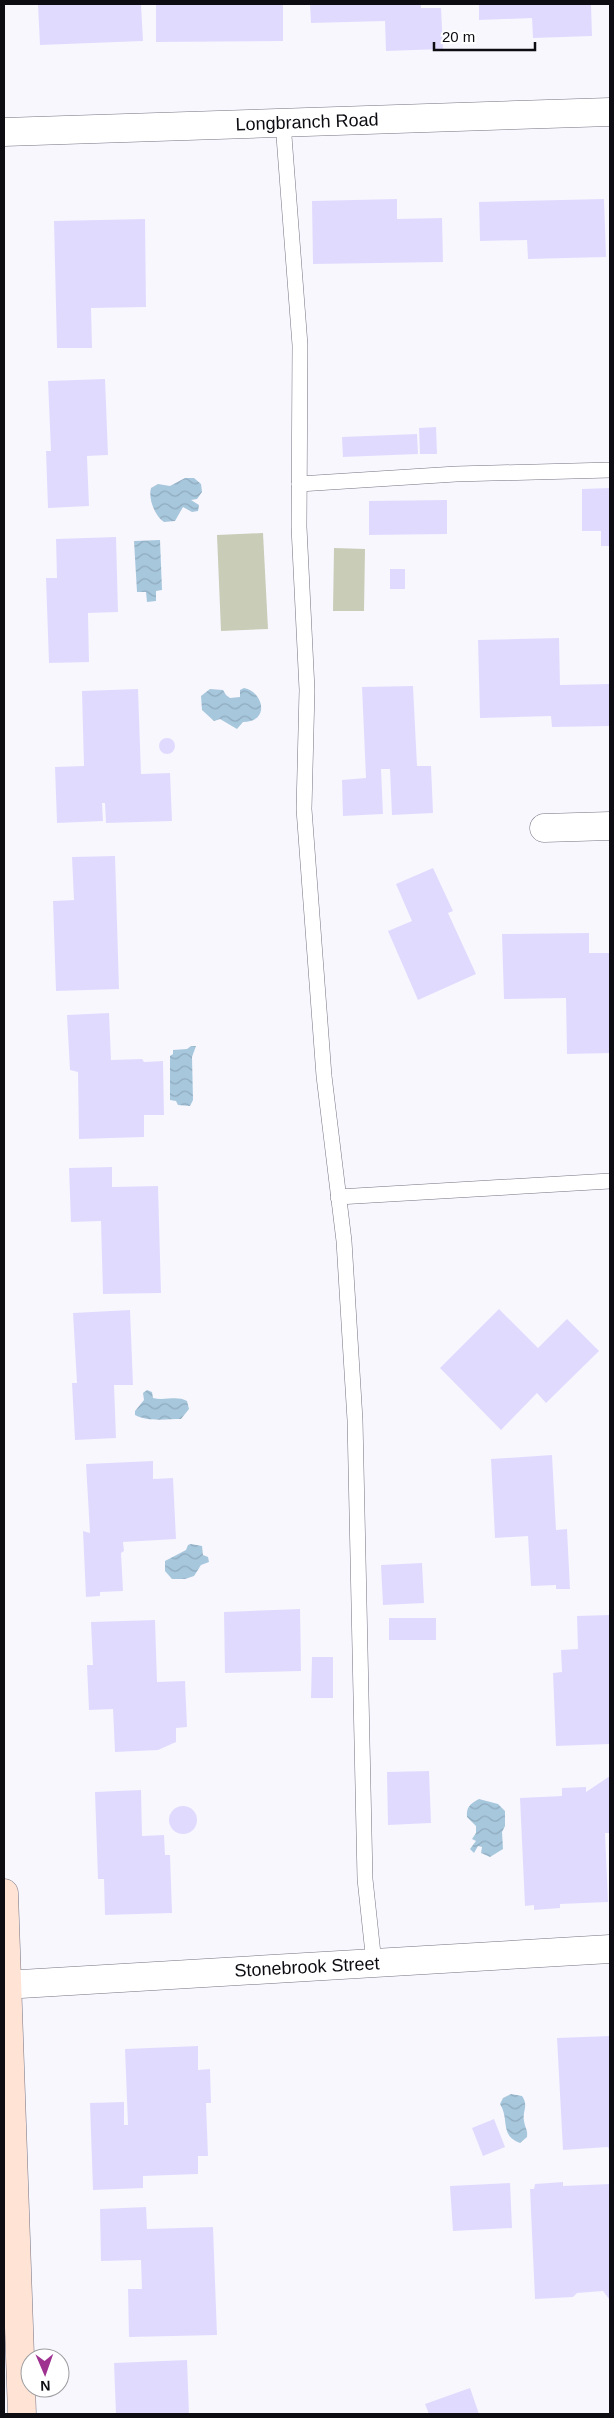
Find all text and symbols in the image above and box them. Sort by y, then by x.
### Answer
scale bar [434,20,535,52]
text: 20 m [442,28,475,45]
street label: Longbranch Road [235,110,379,134]
street label: Stonebrook Street [234,1953,380,1981]
north arrow [20,2348,70,2398]
text: N [40,2378,51,2394]

